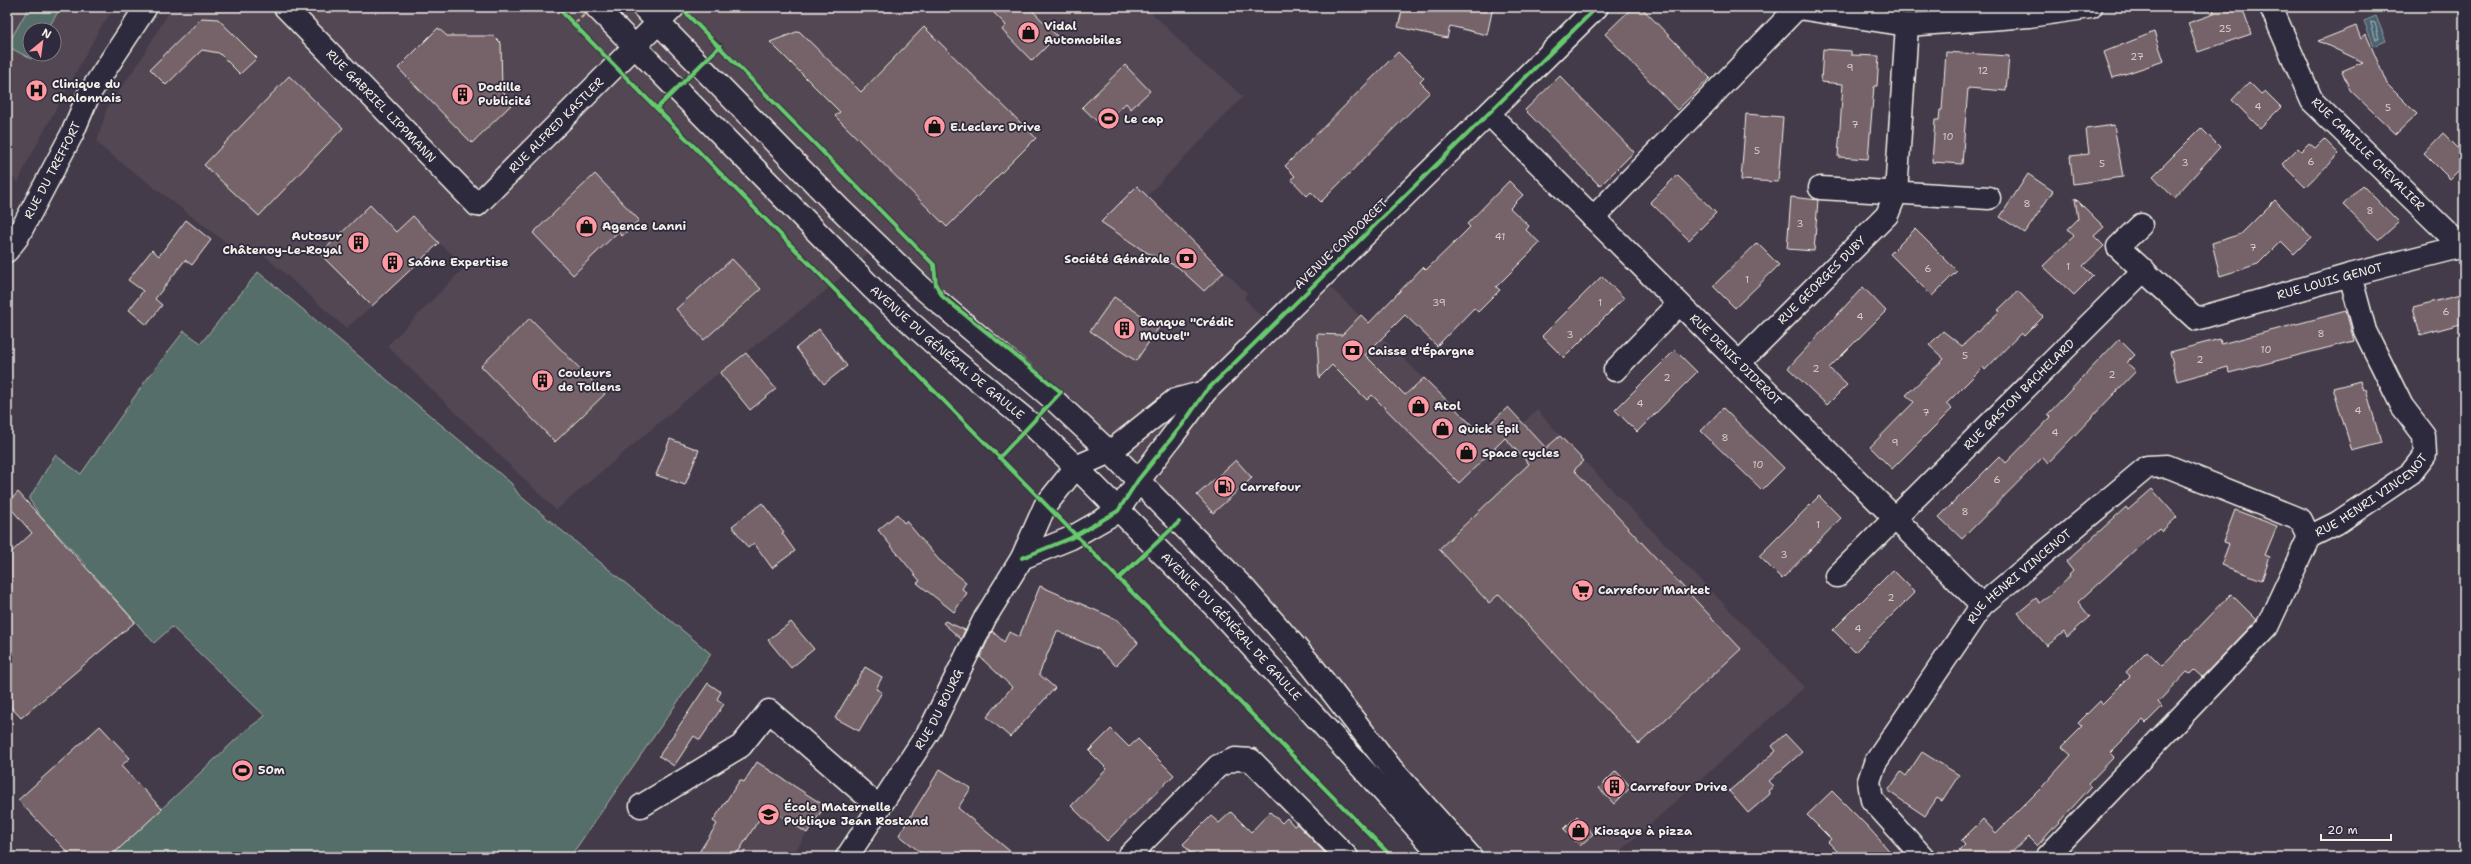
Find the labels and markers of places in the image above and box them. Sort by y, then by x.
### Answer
place label: Vidal Automobiles [1044,18,1122,48]
shop icon: Vidal Automobiles [1016,20,1042,46]
place label: Clinique du Chalonnais [52,76,121,106]
hospital icon: Clinique du Chalonnais [24,78,50,104]
place label: Dodille Publicité [478,79,531,109]
building icon: Dodille Publicité [450,81,476,107]
sports icon: Le cap [1095,106,1121,132]
place label: Le cap [1124,111,1163,127]
shop icon: E.Leclerc Drive [922,114,948,140]
place label: E.Leclerc Drive [950,119,1041,135]
shop icon: Agence Lanni [574,213,600,239]
place label: Agence Lanni [602,218,686,234]
place label: Autosur Châtenoy-Le-Royal [223,228,343,258]
building icon: Autosur Châtenoy-Le-Royal [345,230,371,256]
bank icon: Société Générale [1173,246,1199,272]
building icon: Saône Expertise [380,249,406,275]
place label: Société Générale [1064,251,1170,267]
place label: Saône Expertise [408,254,508,270]
place label: Banque "Crédit Mutuel" [1140,314,1234,344]
building icon: Banque "Crédit Mutuel" [1111,316,1137,342]
bank icon: Caisse d'Épargne [1339,338,1365,364]
place label: Caisse d'Épargne [1368,343,1474,359]
place label: Couleurs de Tollens [558,365,621,395]
building icon: Couleurs de Tollens [530,367,556,393]
shop icon: Atol [1405,393,1431,419]
place label: Atol [1434,398,1461,414]
shop icon: Quick Épil [1430,416,1456,442]
place label: Quick Épil [1458,421,1519,437]
shop icon: Space cycles [1453,440,1479,466]
place label: Space cycles [1482,445,1559,461]
fuel station icon: Carrefour [1212,474,1238,500]
place label: Carrefour [1240,479,1301,495]
supermarket icon: Carrefour Market [1569,577,1595,603]
place label: Carrefour Market [1598,582,1710,598]
sports icon: 50m [229,757,255,783]
place label: 50m [258,762,285,778]
building icon: Carrefour Drive [1602,774,1628,800]
place label: Carrefour Drive [1630,779,1728,795]
place label: École Maternelle Publique Jean Rostand [784,799,928,829]
school or university icon: École Maternelle Publique Jean Rostand [756,801,782,827]
shop icon: Kiosque à pizza [1566,818,1592,844]
place label: Kiosque à pizza [1594,823,1693,839]

